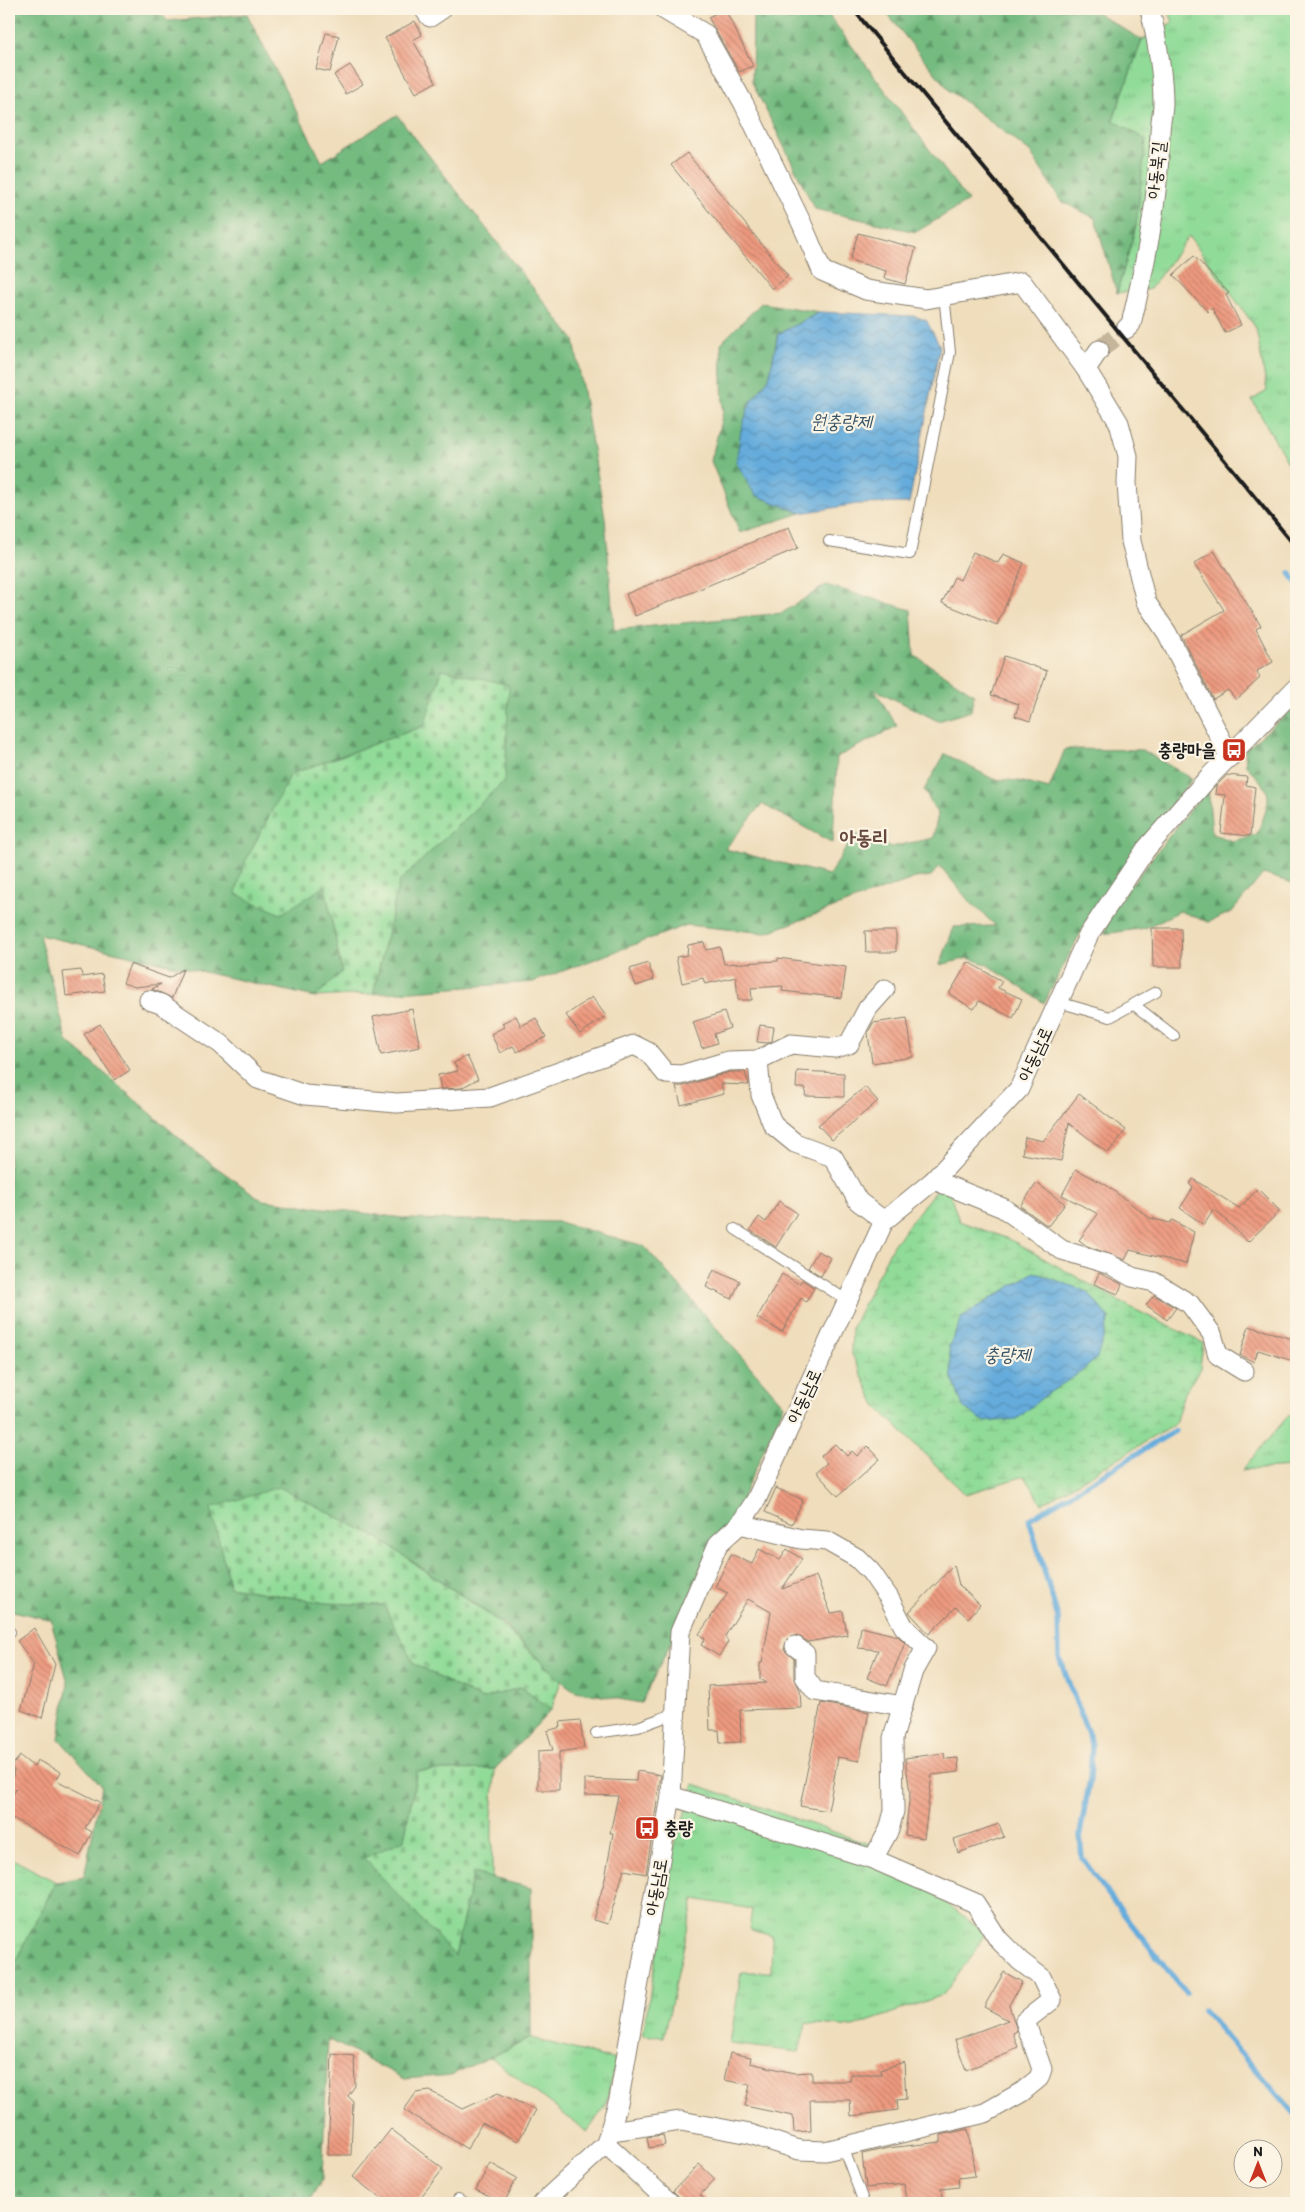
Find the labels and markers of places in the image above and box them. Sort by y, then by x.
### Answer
bus stop icon: 충량마을 [1221,737,1247,763]
place label: 충량마을 [1158,739,1216,761]
bus stop icon: 충량 [634,1815,660,1841]
place label: 충량 [664,1817,693,1839]

